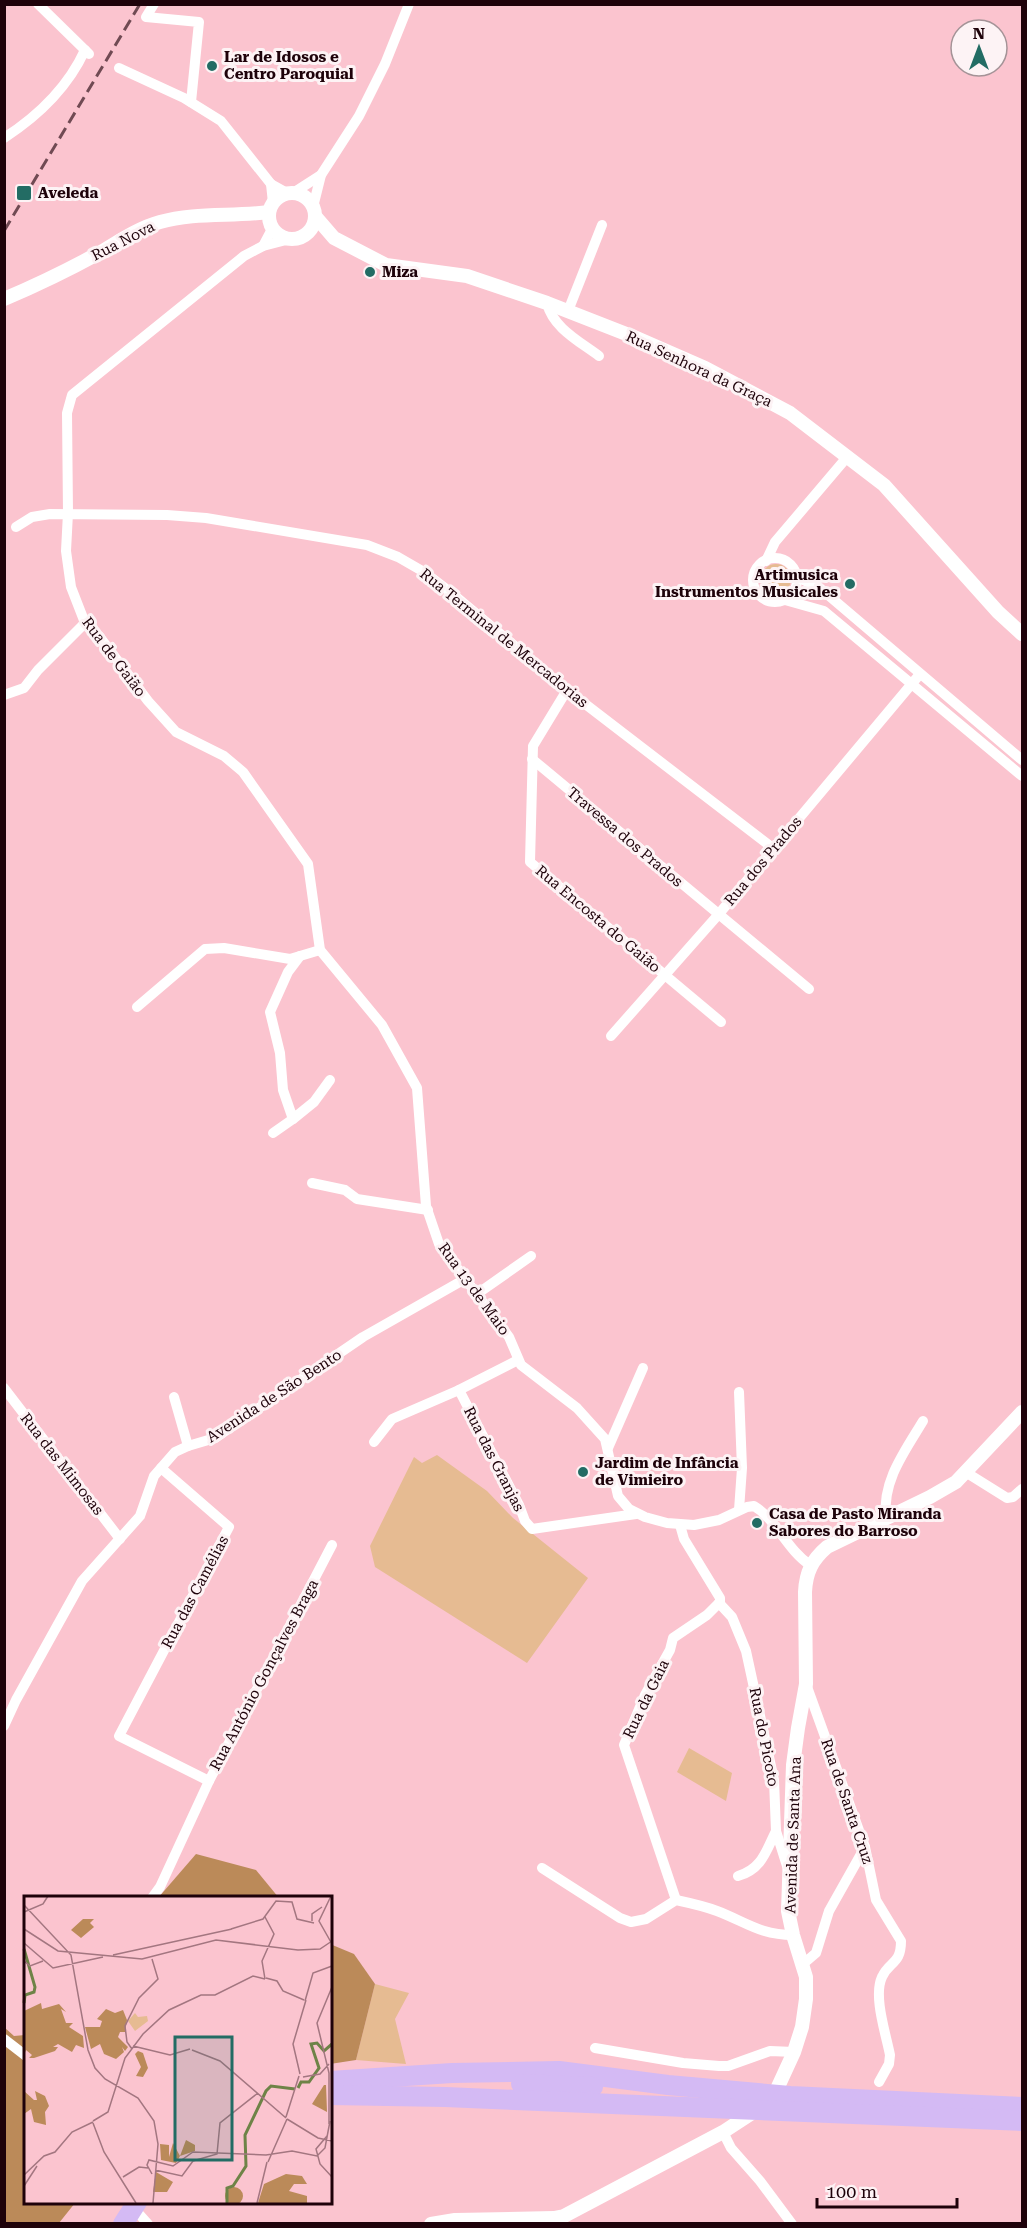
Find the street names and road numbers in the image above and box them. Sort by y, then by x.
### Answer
street label: Rua Nova [88,217,158,265]
street label: Rua Senhora da Graça [623,327,775,411]
street label: Rua Terminal de Mercadorias [416,565,592,711]
street label: Rua de Gaião [78,614,150,700]
street label: Travessa dos Prados [563,783,687,891]
street label: Rua dos Prados [720,813,806,909]
street label: Rua Encosta do Gaião [532,861,664,977]
street label: Rua 13 de Maio [434,1239,514,1339]
street label: Avenida de São Bento [203,1346,345,1446]
street label: Rua das Granjas [460,1404,528,1514]
street label: Rua das Mimosas [17,1409,107,1519]
street label: Rua das Camélias [158,1532,232,1652]
street label: Rua António Gonçalves Braga [206,1576,322,1774]
street label: Rua da Gaia [619,1656,673,1742]
street label: Rua do Picoto [746,1686,782,1788]
street label: Rua de Santa Cruz [817,1736,877,1866]
street label: Avenida de Santa Ana [781,1756,805,1914]

